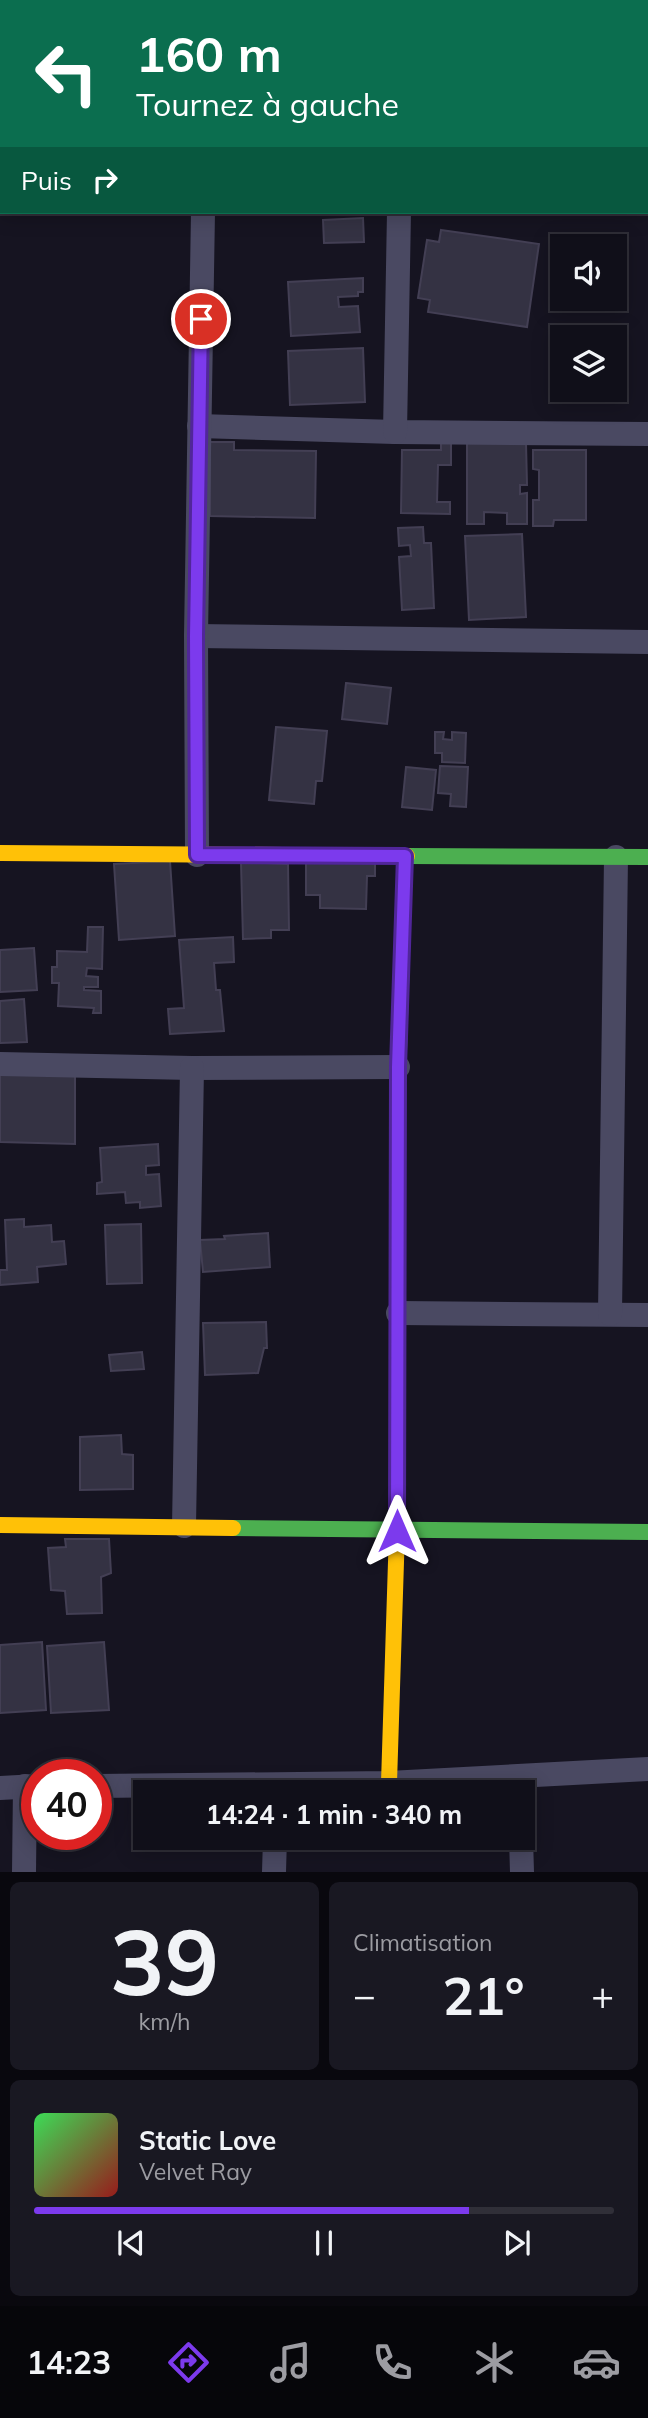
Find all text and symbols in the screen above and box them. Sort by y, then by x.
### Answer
text: 160 m [136,23,282,84]
icon: left [21,28,112,119]
text: Tournez à gauche [136,84,399,124]
icon: right [86,161,124,199]
text: Puis [21,164,72,197]
map controls [550,234,627,402]
button: sound [550,234,627,311]
pin [171,289,231,349]
icon: arrive [182,300,220,338]
button: layers [550,325,627,402]
position arrow [360,1494,434,1568]
speed limit sign: 40 [21,1759,112,1850]
text: 14:24 · 1 min · 340 m [206,1798,462,1831]
text: 39 [110,1904,219,2018]
text: Climatisation [353,1928,493,1957]
text: 21° [442,1963,525,2028]
text: − [353,1971,376,2019]
text: + [591,1971,614,2019]
text: km/h [138,2007,191,2036]
text: Static Love [139,2124,276,2157]
text: Velvet Ray [139,2157,252,2186]
icon: previous [112,2224,150,2262]
icon: pause [305,2224,343,2262]
icon: next [498,2224,536,2262]
icon: directions [164,2338,213,2387]
icon: music [266,2338,315,2387]
icon: phone [368,2338,417,2387]
icon: climate [470,2338,519,2387]
icon: car [572,2338,621,2387]
text: 14:23 [27,2342,111,2382]

